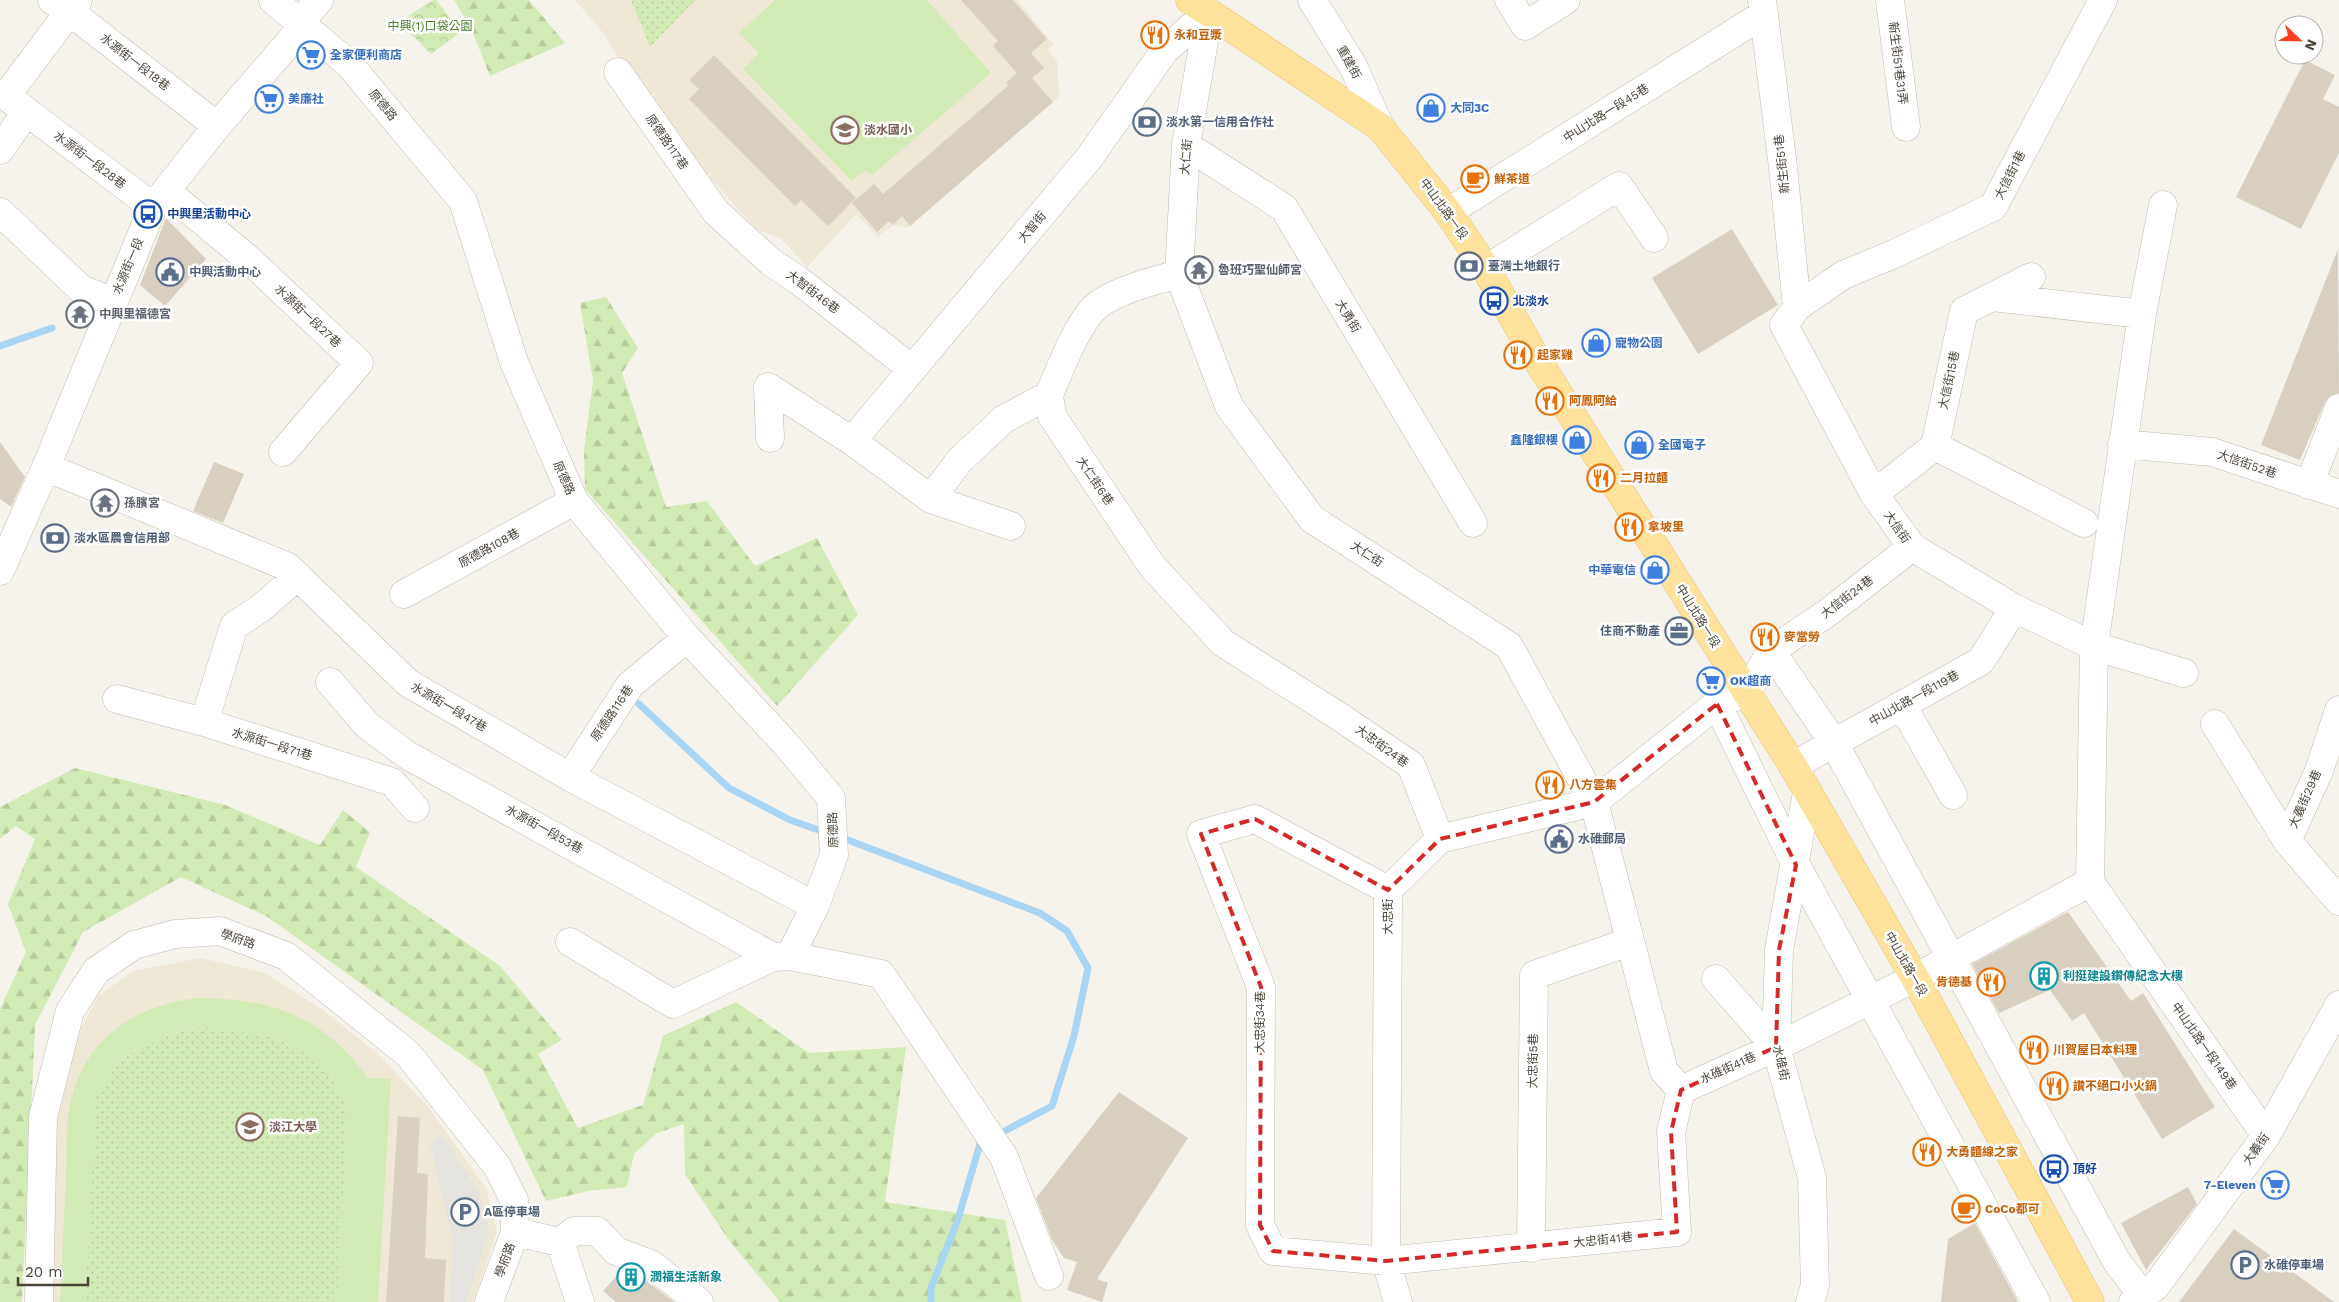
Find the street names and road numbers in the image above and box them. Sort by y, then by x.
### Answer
street label: 新生街51巷31弄 [1886,21,1910,105]
street label: 水源街一段18巷 [98,31,172,93]
street label: 重建街 [1334,43,1364,81]
street label: 中山北路一段45巷 [1561,81,1651,145]
street label: 原德路 [366,87,400,123]
street label: 原德路117巷 [643,112,691,172]
street label: 水源街一段28巷 [51,128,129,192]
street label: 新生街51巷 [1772,134,1792,194]
street label: 大仁街 [1177,138,1195,176]
street label: 大信街1巷 [1992,148,2028,202]
street label: 中山北路一段 [1417,176,1471,242]
street label: 大智街 [1015,209,1049,245]
street label: 水源街一段 [110,236,146,296]
street label: 大智街46巷 [784,268,842,316]
street label: 水源街一段27巷 [272,282,344,350]
street label: 大勇街 [1333,297,1363,335]
street label: 大信街15巷 [1936,349,1962,411]
street label: 大信街52巷 [2215,447,2279,481]
street label: 大仁街6巷 [1074,454,1116,508]
street label: 原德路 [550,459,578,497]
street label: 大信街 [1881,508,1913,546]
street label: 原德路108巷 [456,526,522,570]
street label: 大仁街 [1348,538,1386,570]
street label: 大信街24巷 [1818,573,1876,621]
street label: 中山北路一段 [1673,582,1723,650]
street label: 中山北路一段119巷 [1867,667,1961,729]
street label: 水源街一段47巷 [408,680,490,734]
street label: 原德路116巷 [588,682,636,744]
street label: 大忠街24巷 [1353,722,1411,770]
street label: 水源街一段71巷 [230,725,314,763]
street label: 大義街29巷 [2286,768,2324,830]
street label: 水源街一段53巷 [503,802,585,856]
street label: 原德路 [825,812,841,848]
street label: 大忠街 [1381,899,1395,935]
street label: 學府路 [219,927,257,951]
street label: 中山北路一段 [1882,929,1930,999]
street label: 大忠街34巷 [1253,991,1267,1053]
street label: 中山北路一段149巷 [2169,1000,2239,1092]
street label: 大忠街5巷 [1526,1033,1540,1089]
street label: 水碓街 [1770,1044,1792,1082]
street label: 水碓街41巷 [1698,1049,1758,1087]
street label: 大義街 [2240,1130,2272,1168]
street label: 大忠街41巷 [1573,1230,1633,1250]
street label: 學府路 [492,1241,518,1279]

